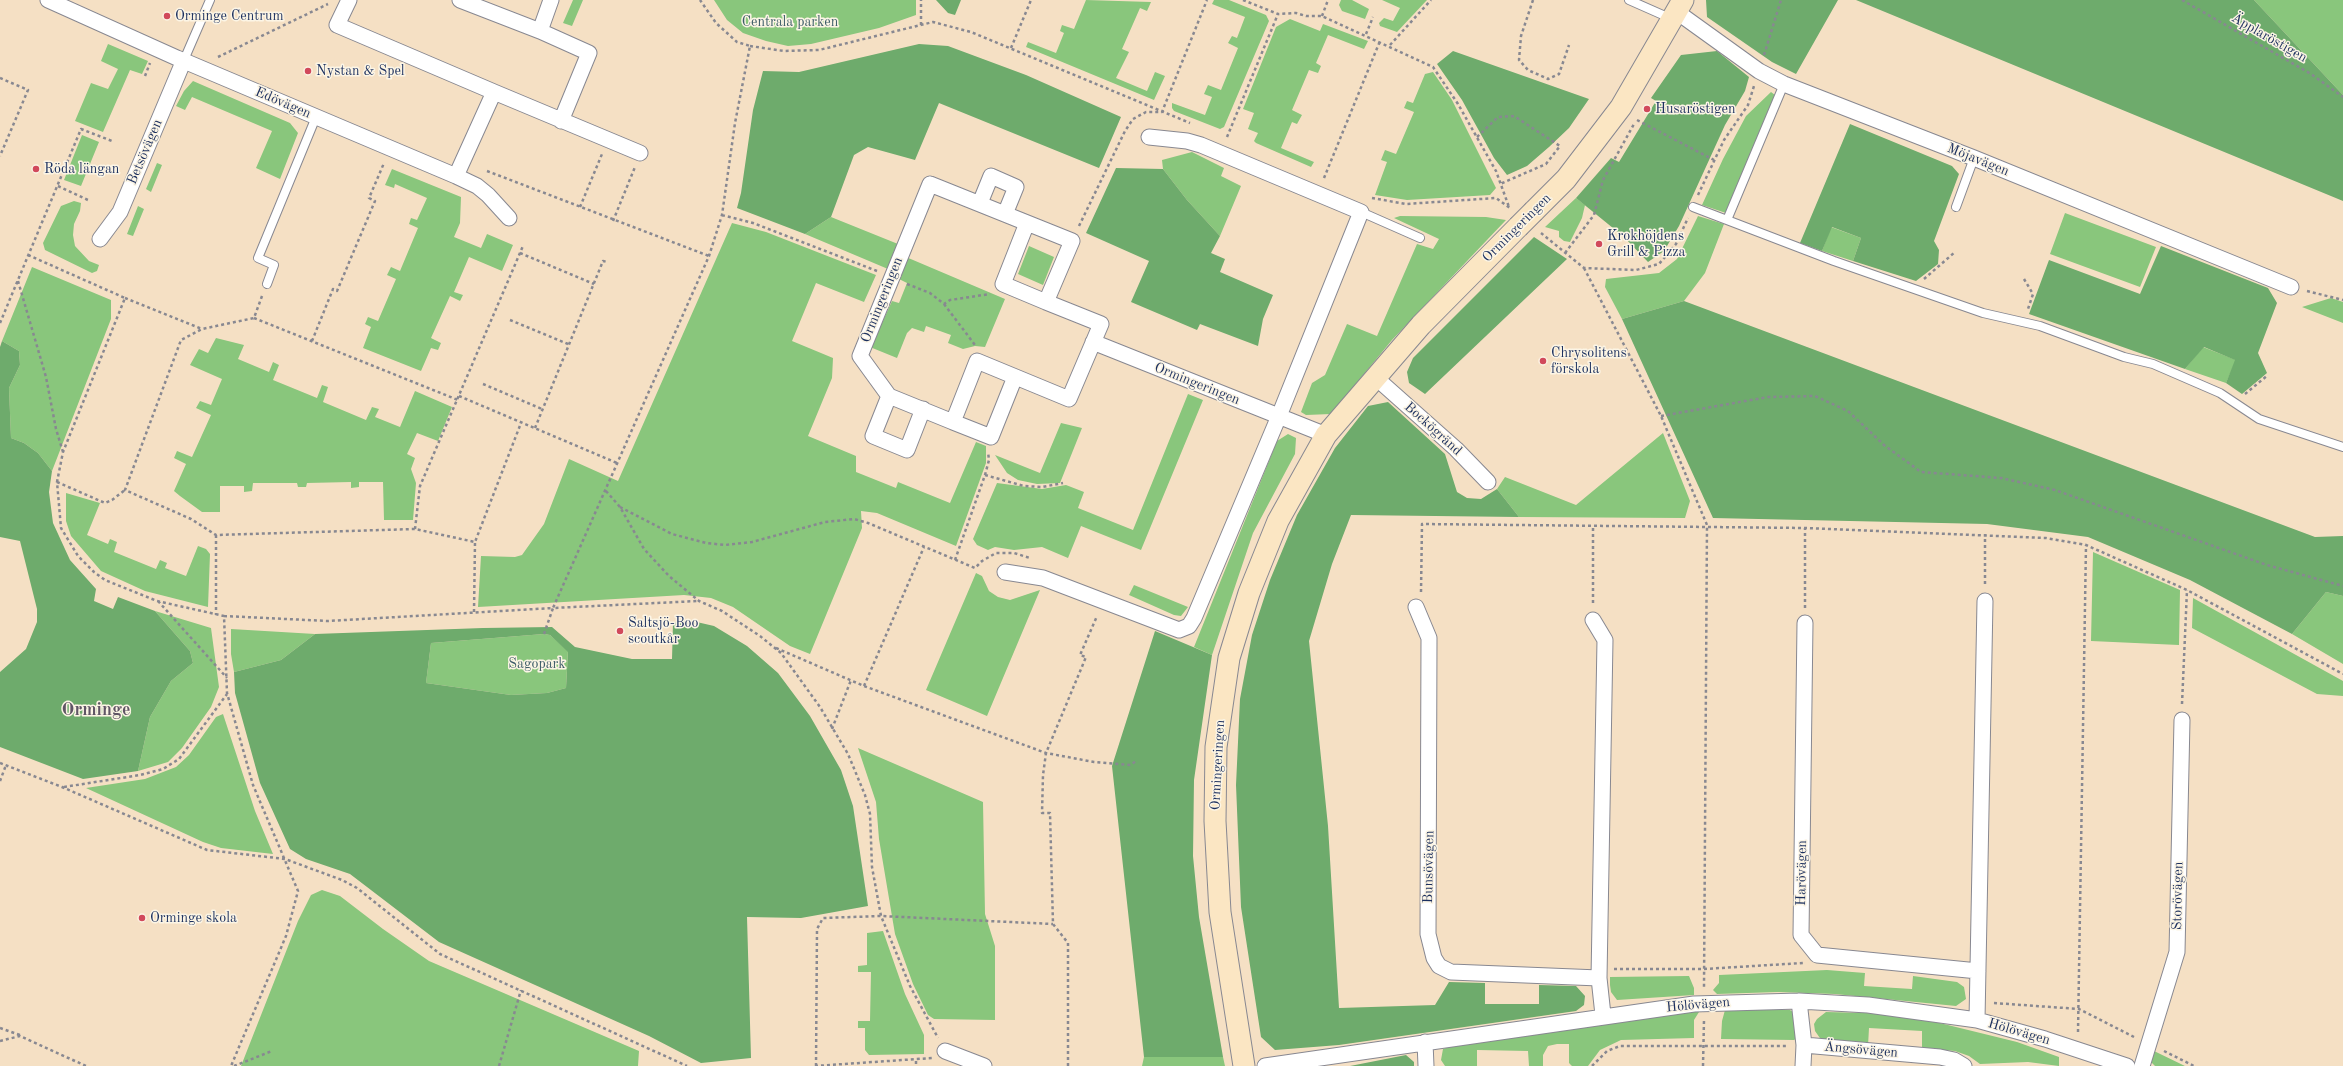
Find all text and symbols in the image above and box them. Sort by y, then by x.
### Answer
place label: Orminge Centrum [175,8,284,24]
street label: Äpplaröstigen [2228,10,2310,66]
marker: Orminge Centrum [162,11,172,21]
park label: Centrala parken [742,14,838,30]
place label: Nystan & Spel [316,63,405,79]
marker: Nystan & Spel [303,66,313,76]
street label: Edövägen [252,84,314,122]
place label: Husaröstigen [1655,101,1735,117]
marker: Husaröstigen [1642,104,1652,114]
street label: Betsövägen [124,117,166,187]
street label: Möjavägen [1944,140,2012,180]
place label: Röda längan [44,161,119,177]
marker: Röda längan [31,164,41,174]
street label: Ormingeringen [1479,190,1555,266]
place label: Krokhöjdens Grill & Pizza [1607,228,1686,260]
marker: Krokhöjdens Grill & Pizza [1594,239,1604,249]
street label: Ormingeringen [857,255,907,345]
place label: Chrysolitens förskola [1551,345,1627,378]
marker: Chrysolitens förskola [1538,356,1548,366]
street label: Ormingeringen [1152,359,1242,409]
street label: Bockögränd [1401,399,1465,459]
place label: Saltsjö-Boo scoutkår [628,615,699,648]
marker: Saltsjö-Boo scoutkår [615,626,625,636]
park label: Sagopark [508,656,566,672]
district label: Orminge [62,699,130,721]
street label: Ormingeringen [1207,719,1229,811]
street label: Bunsövägen [1420,830,1438,904]
street label: Harövägen [1793,840,1811,906]
street label: Storövägen [2169,862,2187,930]
place label: Orminge skola [150,910,237,926]
marker: Orminge skola [137,913,147,923]
street label: Hölövägen [1665,994,1731,1016]
street label: Hölövägen [1986,1015,2052,1049]
street label: Ängsövägen [1823,1038,1899,1062]

